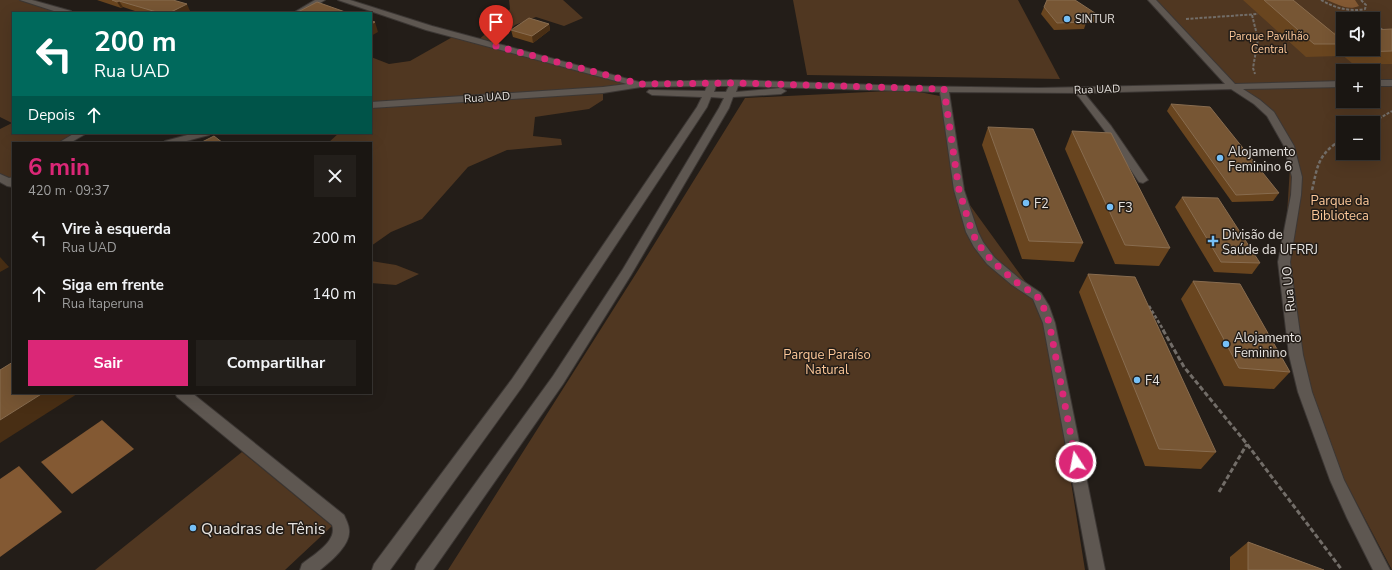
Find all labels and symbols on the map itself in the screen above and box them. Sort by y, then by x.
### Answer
pin [479,5,513,46]
place label: SINTUR [1075,12,1115,27]
marker: SINTUR [1062,14,1072,24]
park label: Parque Pavilhão Central [1229,29,1309,57]
street label: Rua UAD [1074,81,1120,98]
street label: Rua UAD [463,88,511,107]
place label: Alojamento Feminino 6 [1228,143,1296,176]
marker: Alojamento Feminino 6 [1215,153,1225,163]
park label: Parque da Biblioteca [1311,192,1369,225]
place label: F2 [1034,195,1049,213]
marker: F2 [1021,198,1031,208]
place label: F3 [1118,199,1133,217]
marker: F3 [1105,202,1115,212]
place label: Divisão de Saúde da UFRRJ [1222,226,1318,259]
marker: Divisão de Saúde da UFRRJ [1207,235,1219,247]
street label: Rua UO [1278,265,1300,312]
place label: Alojamento Feminino [1234,329,1302,362]
marker: Alojamento Feminino [1221,339,1231,349]
park label: Parque Paraíso Natural [783,346,871,379]
place label: F4 [1145,372,1160,390]
marker: F4 [1132,375,1142,385]
position arrow [1055,441,1097,483]
place label: Quadras de Tênis [201,518,325,540]
marker: Quadras de Tênis [188,523,198,533]

